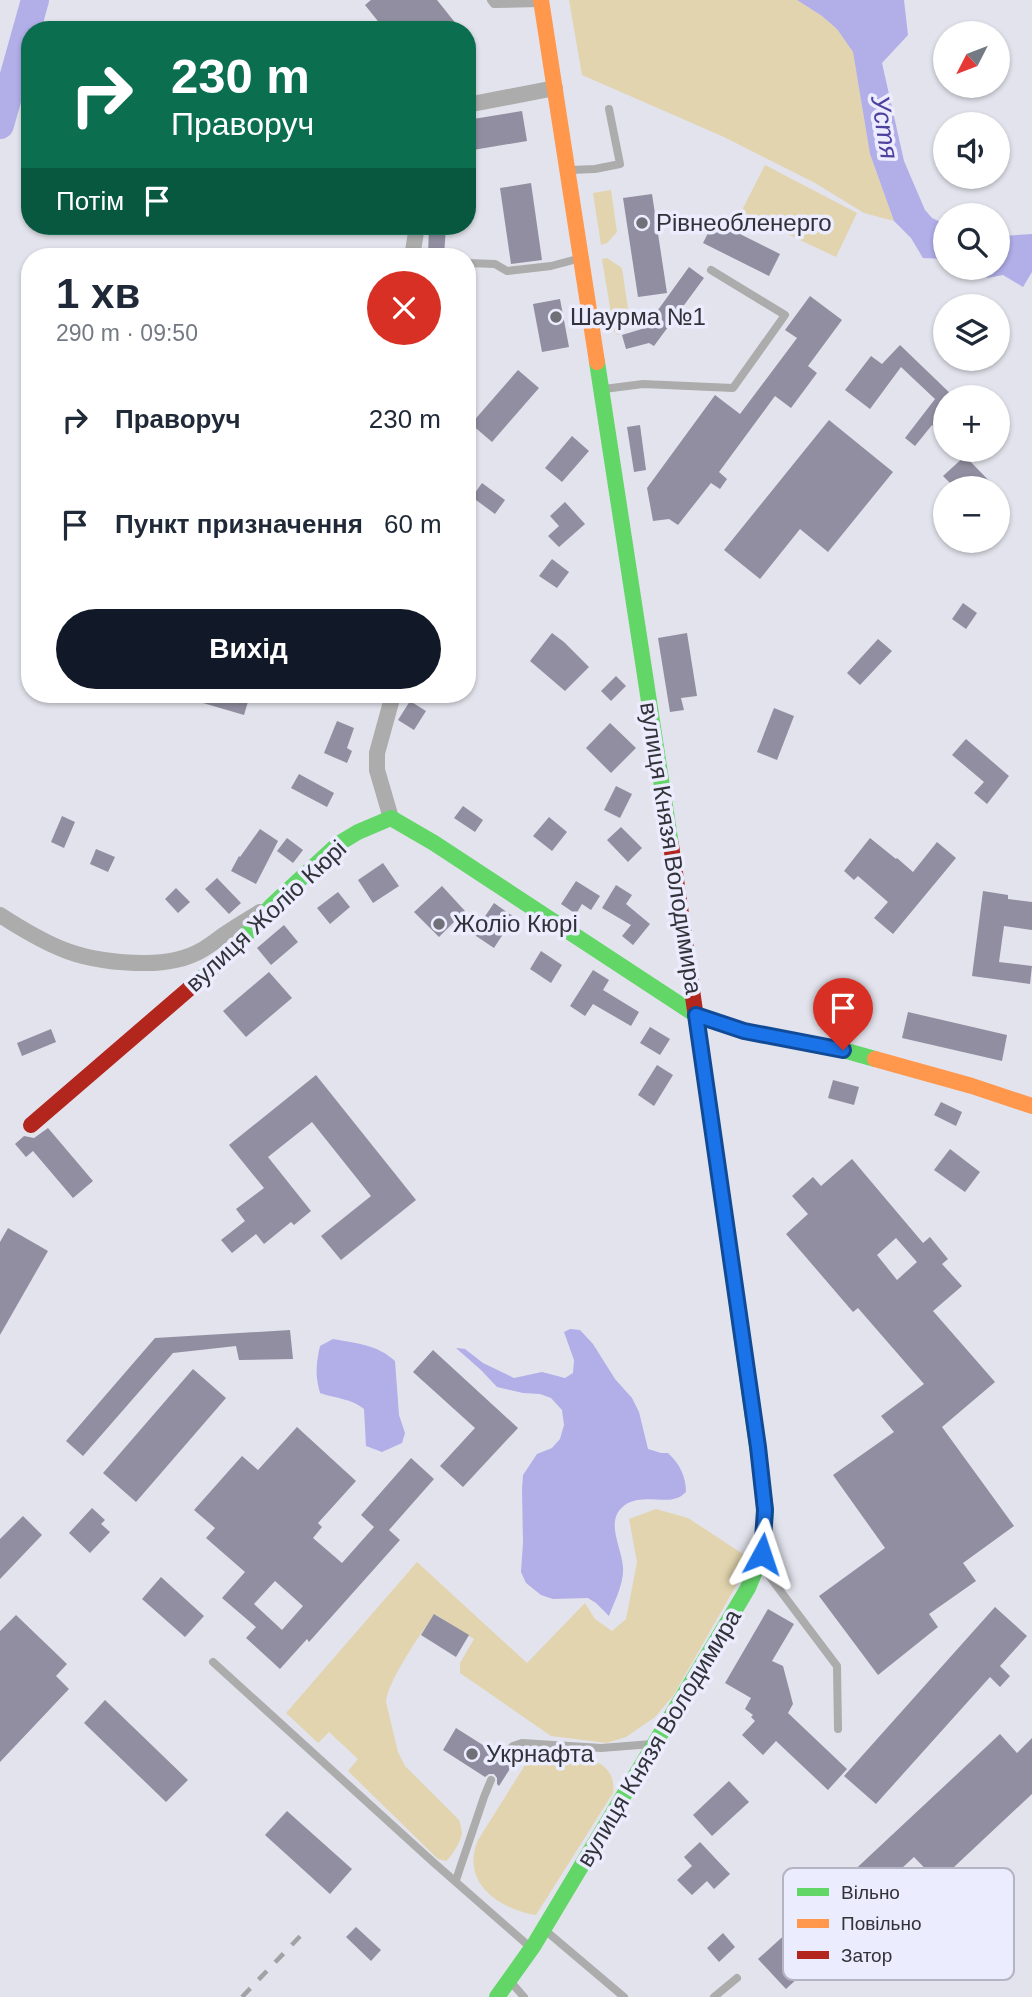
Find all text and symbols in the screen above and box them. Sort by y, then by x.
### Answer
north arrow [933,21,1010,98]
map controls [933,21,1010,553]
icon: right [56,49,147,140]
text: 230 m [171,49,310,103]
water label: Устя [865,92,905,161]
text: Праворуч [171,106,314,142]
button: sound [933,112,1010,189]
icon: arrive [138,182,176,220]
text: Потім [56,186,124,216]
button: search [933,203,1010,280]
place label: Рівнеобленерго [656,209,832,236]
marker: Рівнеобленерго [634,215,650,231]
text: 1 хв [56,270,140,317]
button: close [367,271,441,345]
button: layers [933,294,1010,371]
place label: Шаурма №1 [570,303,706,330]
marker: Шаурма №1 [548,309,564,325]
text: 290 m · 09:50 [56,320,198,346]
button: + [933,385,1010,462]
icon: right [56,401,94,439]
text: Праворуч [115,404,241,434]
text: 230 m [369,404,441,434]
button: − [933,476,1010,553]
icon: arrive [56,506,94,544]
text: Пункт призначення [115,509,363,539]
text: 60 m [384,509,442,539]
button: Вихід [56,609,441,689]
street label: вулиця Князя Володимира [635,700,708,997]
street label: вулиця Жоліо Кюрі [180,834,351,997]
place label: Жоліо Кюрі [453,910,578,937]
marker: Жоліо Кюрі [431,916,447,932]
pin [813,978,873,1050]
icon: arrive [824,989,862,1027]
position arrow [725,1517,799,1591]
street label: вулиця Князя Володимира [571,1604,747,1871]
place label: Укрнафта [486,1740,595,1767]
marker: Укрнафта [464,1746,480,1762]
legend [783,1868,1014,1980]
text: Вільно [841,1882,900,1903]
text: Повільно [841,1913,922,1934]
text: Затор [841,1945,892,1966]

